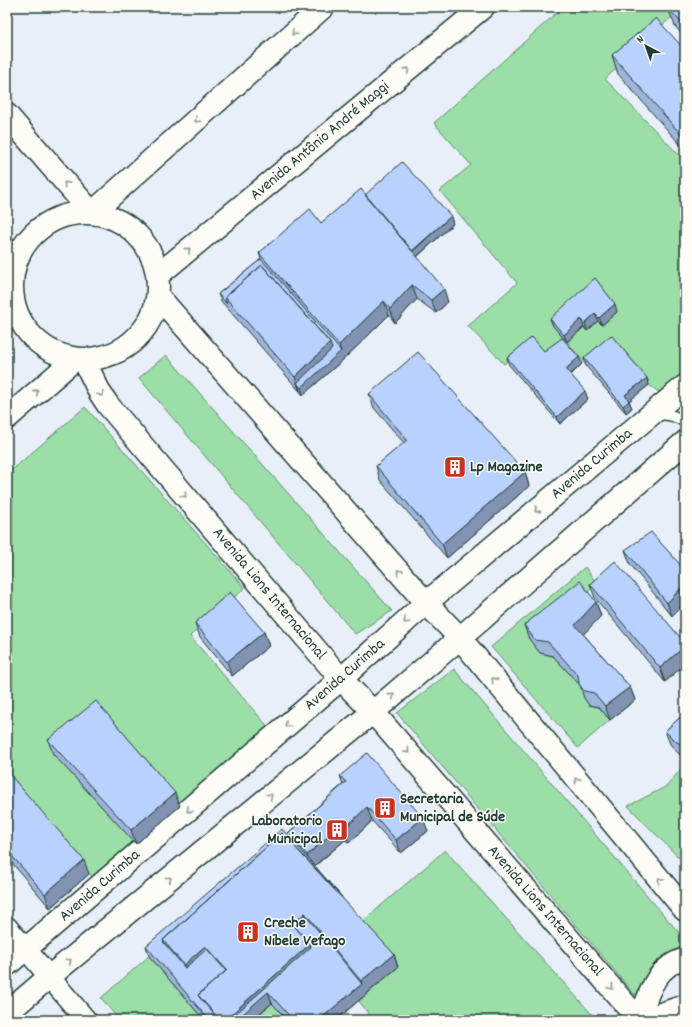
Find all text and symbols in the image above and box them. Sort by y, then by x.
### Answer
north arrow [626,26,666,66]
one-way arrow [291,28,298,35]
text: N [633,32,648,48]
one-way arrow [402,67,409,74]
street label: Avenida Antônio André Maggi [245,76,395,206]
one-way arrow [194,115,201,122]
one-way arrow [64,181,71,189]
one-way arrow [183,248,190,255]
one-way arrow [32,390,39,397]
one-way arrow [97,390,104,397]
street label: Avenida Curimba [546,423,638,505]
building icon: Lp Magazine [442,454,468,480]
place label: Lp Magazine [470,456,542,479]
one-way arrow [179,490,186,497]
one-way arrow [535,505,542,512]
street label: Avenida Lions Internacional [206,523,332,666]
one-way arrow [397,569,404,576]
one-way arrow [403,616,411,624]
street label: Avenida Curimba [300,633,391,717]
one-way arrow [492,677,499,684]
one-way arrow [387,693,394,700]
one-way arrow [285,721,292,728]
one-way arrow [402,746,409,754]
one-way arrow [575,777,582,785]
place label: Secretaria Municipal de Súde [400,788,505,829]
one-way arrow [265,794,272,801]
building icon: Secretaria Municipal de Súde [372,795,398,821]
one-way arrow [186,805,193,812]
place label: Laboratorio Municipal [251,810,322,851]
building icon: Laboratorio Municipal [324,817,350,843]
street label: Avenida Lions Internacional [481,840,609,982]
street label: Avenida Curimba [55,844,146,928]
one-way arrow [165,876,172,883]
one-way arrow [658,877,665,885]
place label: Creche Nibele Vefago [264,912,345,953]
building icon: Creche Nibele Vefago [235,919,261,945]
one-way arrow [64,959,71,966]
one-way arrow [606,983,613,990]

